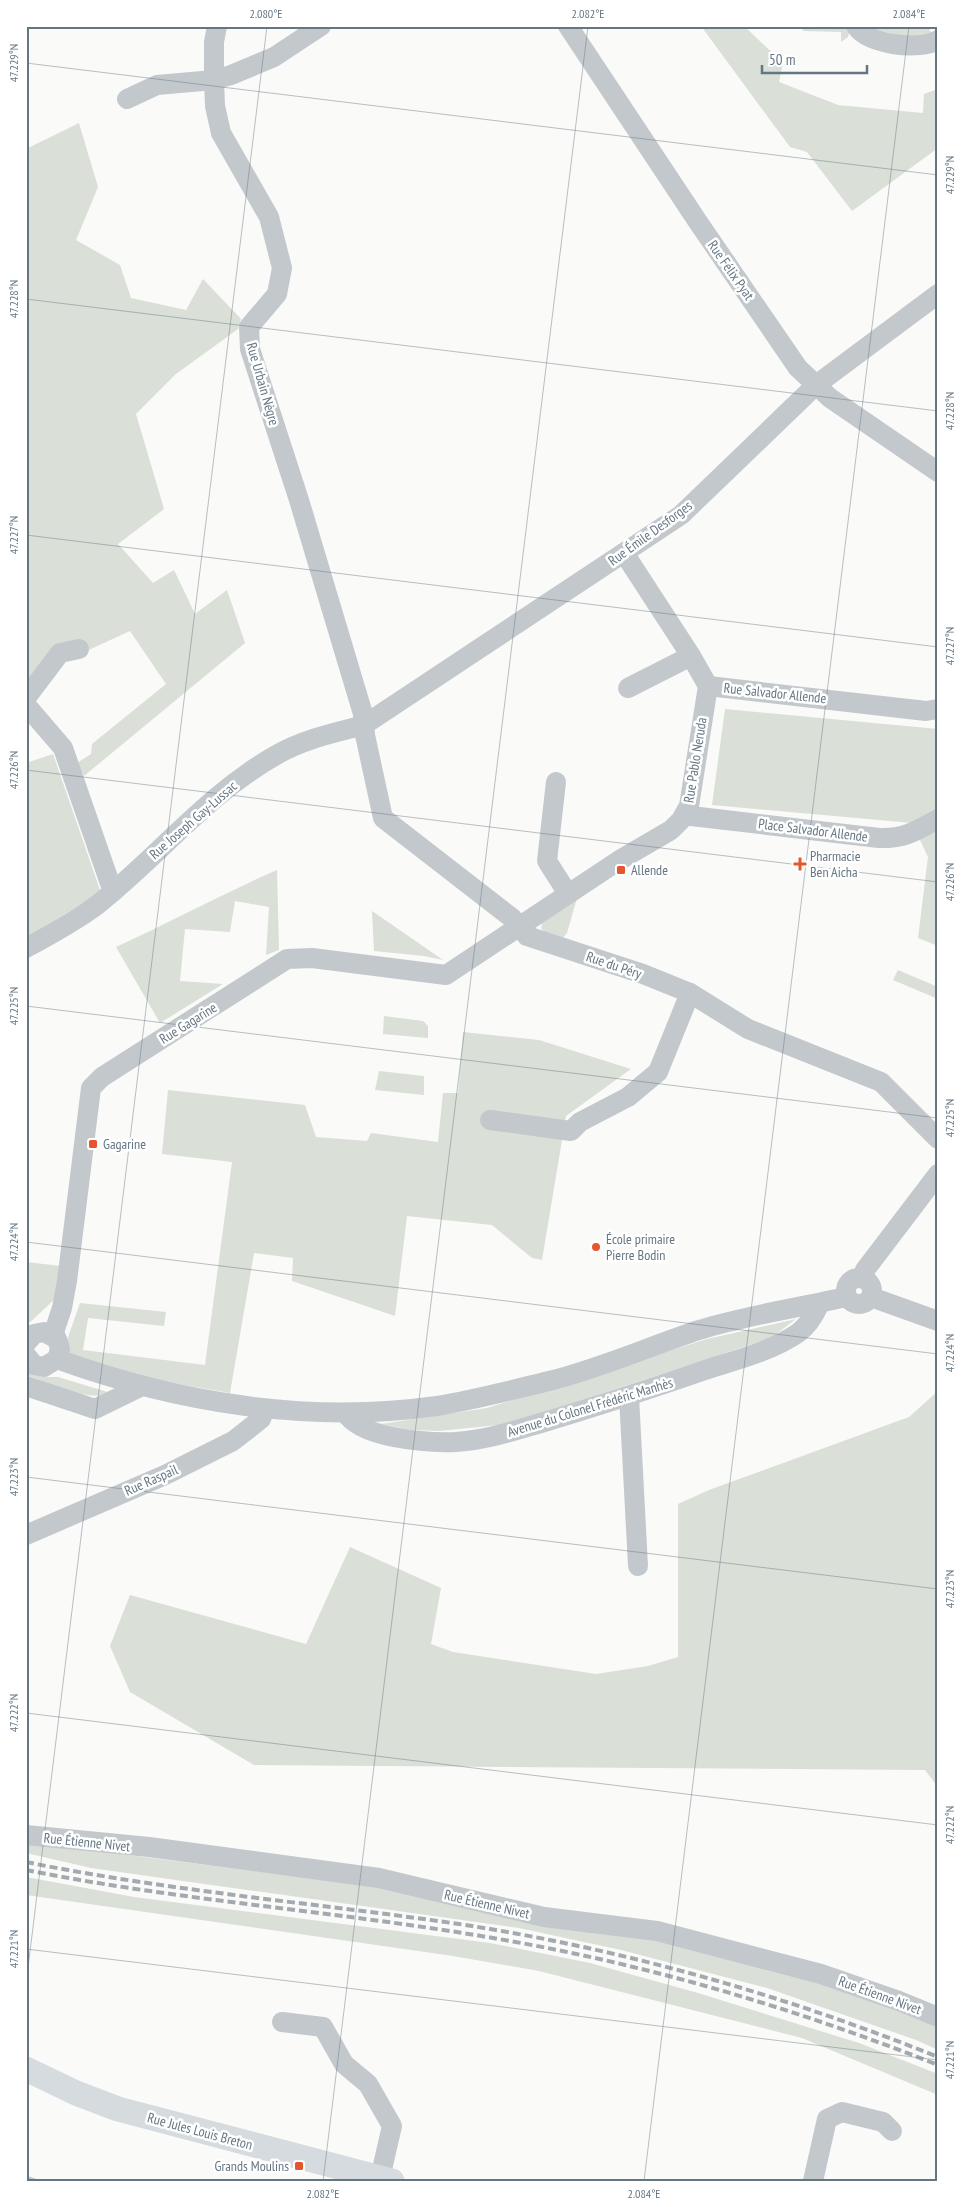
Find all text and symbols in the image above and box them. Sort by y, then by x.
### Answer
text: 2.080°E [250,6,283,21]
text: 2.082°E [572,6,605,21]
text: 2.084°E [893,6,926,21]
scale bar [762,42,866,74]
text: 47.229°N [6,44,21,82]
text: 50 m [769,50,795,69]
text: 47.229°N [942,156,957,194]
street label: Rue Félix Pyat [704,237,758,303]
text: 47.228°N [6,280,21,318]
street label: Rue Urbain Nègre [243,340,283,428]
text: 47.228°N [942,392,957,430]
street label: Rue Émile Desforges [604,496,696,570]
text: 47.227°N [6,516,21,554]
text: 47.227°N [942,627,957,665]
street label: Rue Salvador Allende [723,679,827,707]
street label: Rue Pablo Neruda [679,716,711,804]
text: 47.226°N [6,751,21,789]
street label: Rue Joseph Gay-Lussac [145,777,241,863]
street label: Place Salvador Allende [757,814,869,846]
place label: Pharmacie Ben Aicha [810,847,861,881]
marker: Pharmacie Ben Aicha [794,858,806,870]
place label: Allende [631,861,668,879]
text: 47.226°N [942,863,957,901]
marker: Allende [615,864,627,876]
street label: Rue du Péry [584,947,645,983]
text: 47.225°N [6,987,21,1025]
street label: Rue Gagarine [156,998,220,1048]
text: 47.225°N [942,1099,957,1137]
place label: Gagarine [103,1135,146,1153]
marker: Gagarine [87,1138,99,1150]
text: 47.224°N [6,1223,21,1261]
place label: École primaire Pierre Bodin [606,1230,675,1264]
marker: École primaire Pierre Bodin [590,1241,602,1253]
text: 47.224°N [942,1334,957,1372]
street label: Avenue du Colonel Frédéric Manhès [505,1373,675,1441]
text: 47.223°N [6,1458,21,1496]
street label: Rue Raspail [121,1460,181,1500]
text: 47.223°N [942,1570,957,1608]
text: 47.222°N [6,1694,21,1732]
text: 47.222°N [942,1806,957,1844]
street label: Rue Étienne Nivet [43,1829,131,1856]
street label: Rue Étienne Nivet [443,1885,532,1923]
text: 47.221°N [6,1930,21,1968]
street label: Rue Étienne Nivet [836,1972,924,2018]
text: 47.221°N [942,2041,957,2079]
street label: Rue Jules Louis Breton [146,2108,254,2154]
place label: Grands Moulins [215,2157,289,2175]
marker: Grands Moulins [293,2160,305,2172]
text: 2.082°E [307,2186,340,2201]
text: 2.084°E [628,2186,661,2201]

